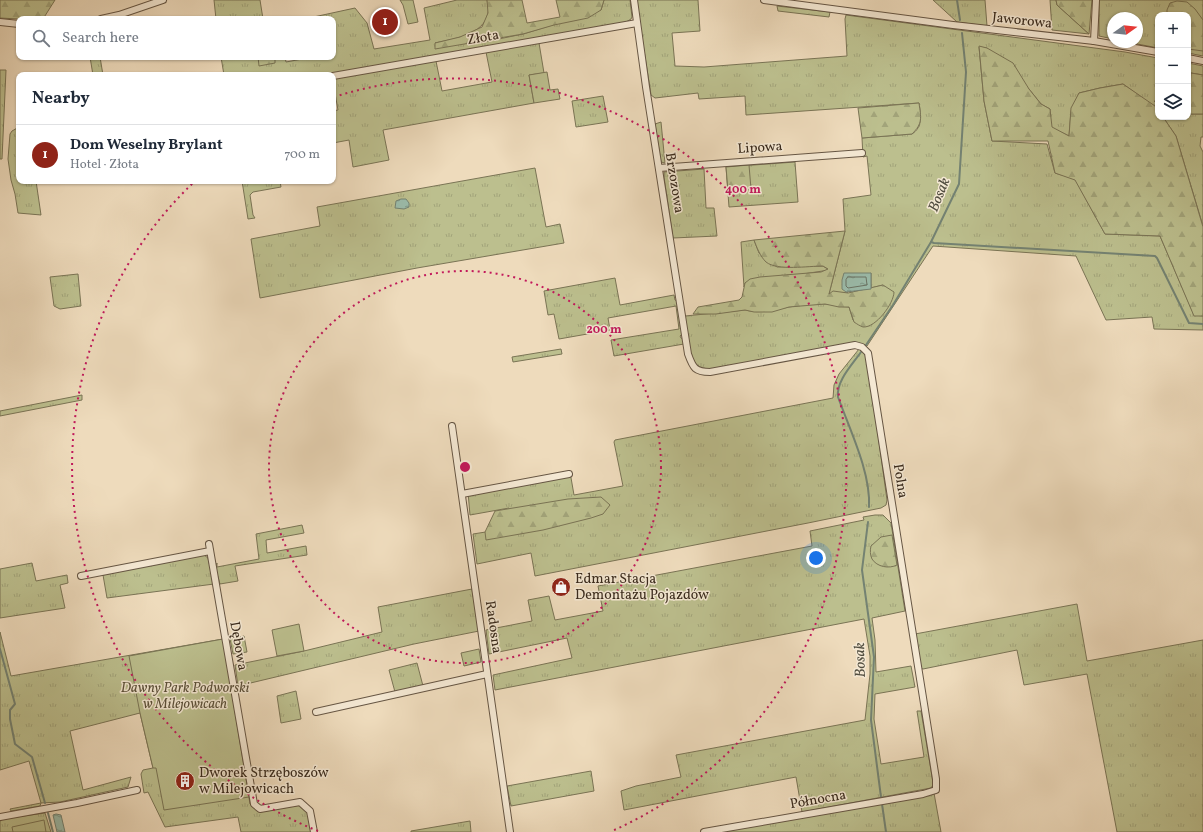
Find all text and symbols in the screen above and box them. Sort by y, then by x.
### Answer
pin: 1 [372,7,398,37]
street label: Jaworowa [991,8,1053,34]
north arrow [1107,12,1143,48]
map controls [1155,12,1191,120]
button: + [1155,12,1191,48]
search box [16,16,336,60]
street label: Złota [465,26,501,50]
icon: search [30,27,52,49]
text: Search here [62,28,139,49]
button: − [1155,48,1191,84]
button: layers [1155,84,1191,120]
text: Nearby [32,87,90,110]
text: Dom Weselny Brylant [70,135,223,156]
street label: Lipowa [737,137,783,159]
text: 1 [42,146,48,164]
text: 700 m [284,146,320,164]
street label: Brzozowa [660,151,688,215]
text: Hotel · Złota [70,156,139,174]
water label: Bosak [924,175,956,215]
text: 400 m [725,182,761,198]
text: 200 m [586,322,622,338]
centre of rings [458,460,472,474]
street label: Polna [888,462,912,500]
your location [806,548,826,568]
place label: Edmar Stacja Demontażu Pojazdów [575,570,709,605]
shop icon: Edmar Stacja Demontażu Pojazdów [550,576,572,598]
street label: Radosna [480,599,506,655]
street label: Dębowa [224,620,252,672]
water label: Bosak [850,642,872,678]
park label: Dawny Park Podworski w Milejowicach [121,679,250,714]
place label: Dworek Strzęboszów w Milejowicach [199,764,329,799]
building icon: Dworek Strzęboszów w Milejowicach [174,770,196,792]
street label: Północna [788,786,848,814]

